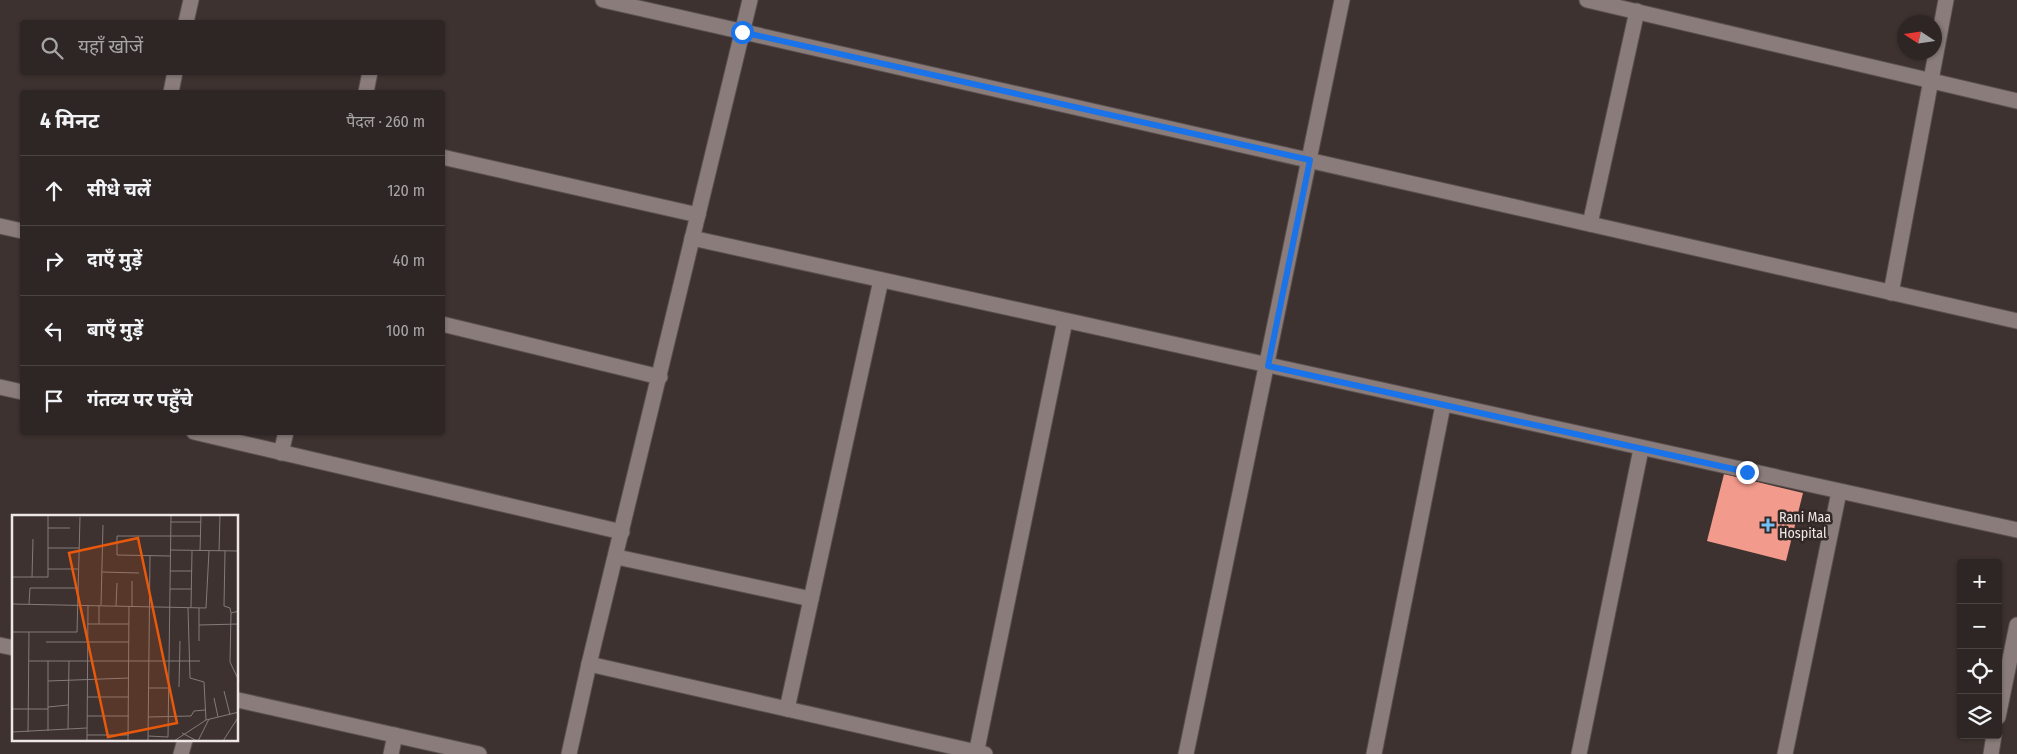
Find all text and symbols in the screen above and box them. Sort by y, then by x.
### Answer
north arrow [1897,15,1942,60]
search box [20,20,445,75]
route start [731,21,754,44]
icon: search [38,34,66,62]
text: यहाँ खोजें [78,35,143,58]
text: 4 मिनट [40,108,99,134]
text: पैदल · 260 m [346,112,425,131]
icon: ahead [40,177,68,205]
text: सीधे चलें [87,178,151,201]
text: 120 m [387,181,425,200]
icon: right [40,247,68,275]
text: दाएँ मुड़ें [87,248,142,271]
text: 40 m [393,251,425,270]
icon: left [40,317,68,345]
text: बाएँ मुड़ें [87,318,143,341]
text: 100 m [386,321,425,340]
icon: arrive [40,387,68,415]
text: गंतव्य पर पहुँचे [87,388,193,411]
route end [1736,461,1759,484]
place label: Rani Maa Hospital [1779,509,1831,542]
inset map [12,515,239,742]
marker: Rani Maa Hospital [1761,518,1775,532]
map controls [1957,559,2002,739]
button: + [1957,559,2002,604]
button: − [1957,604,2002,649]
button: locate [1957,649,2002,694]
button: layers [1957,694,2002,739]

